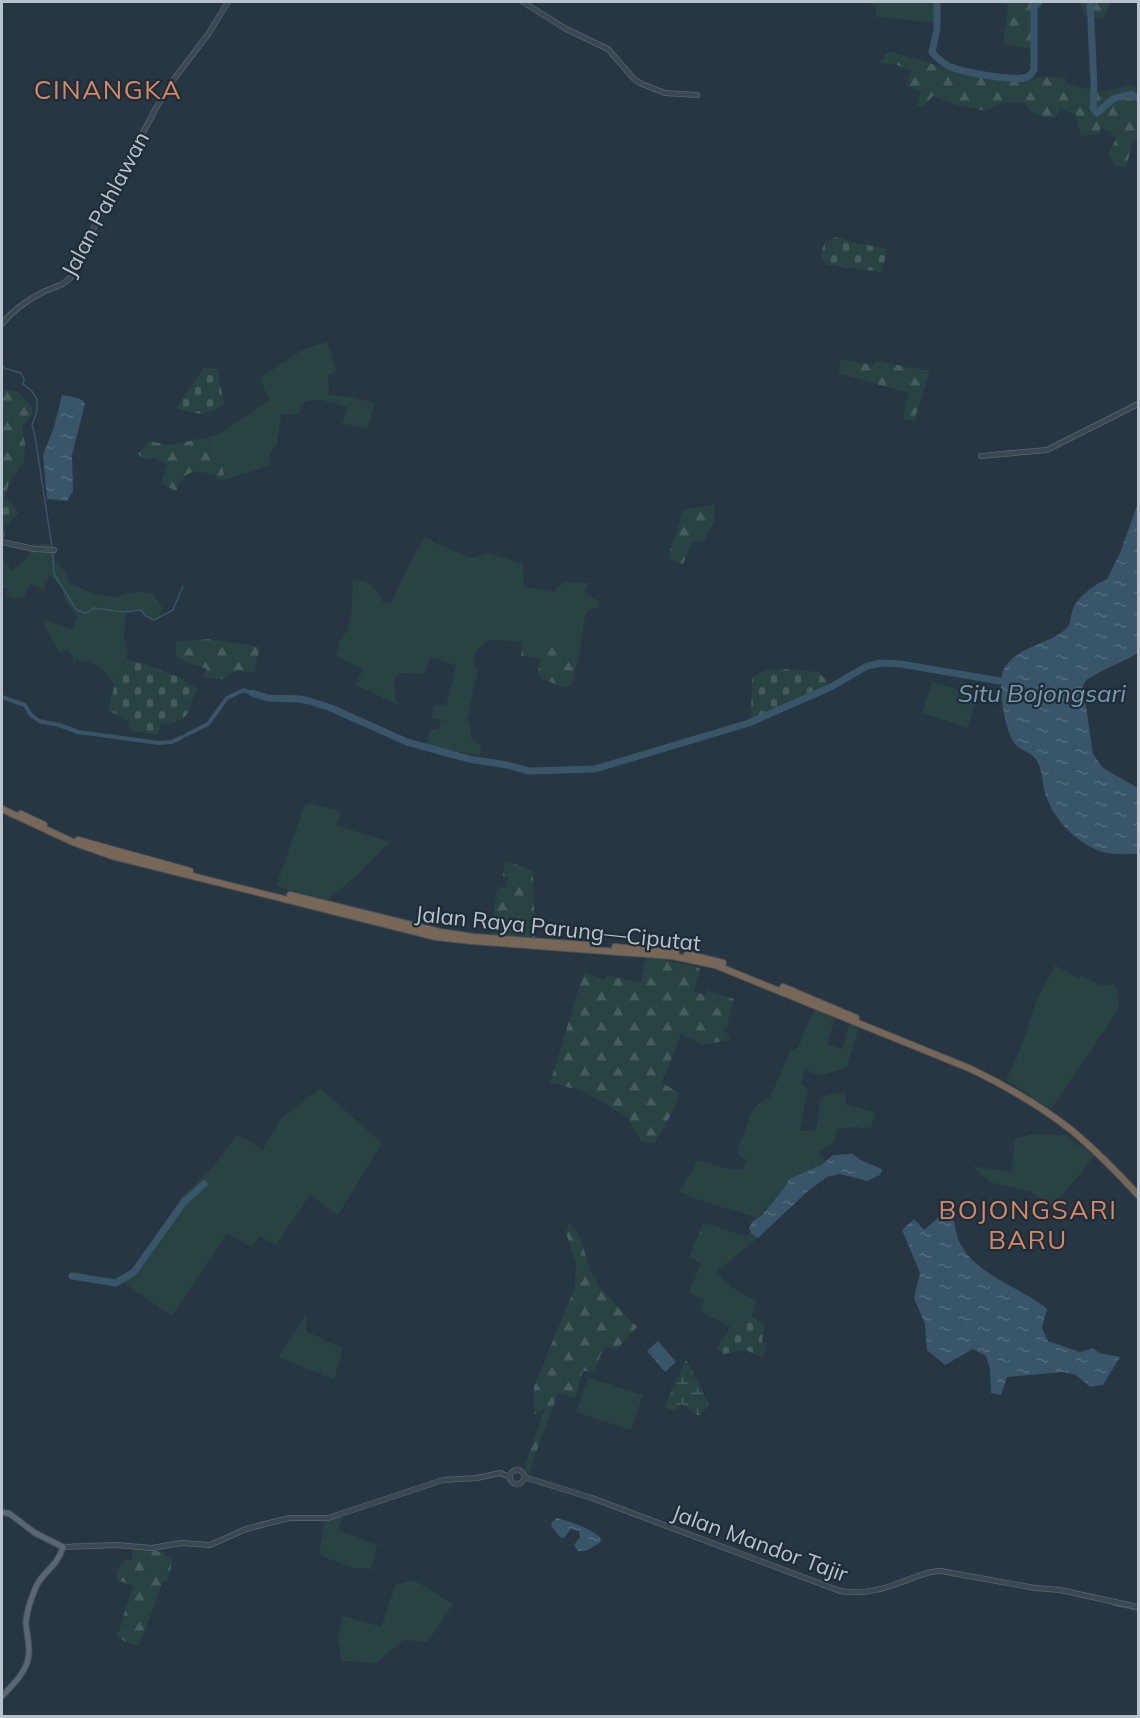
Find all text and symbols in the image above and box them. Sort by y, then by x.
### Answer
district label: CINANGKA [34,73,182,106]
street label: Jalan Pahlawan [55,126,155,282]
water label: Situ Bojongsari [958,678,1126,708]
street label: Jalan Raya Parung—Ciputat [414,899,702,957]
district label: BOJONGSARI BARU [939,1193,1117,1256]
street label: Jalan Mandor Tajir [668,1498,852,1588]

